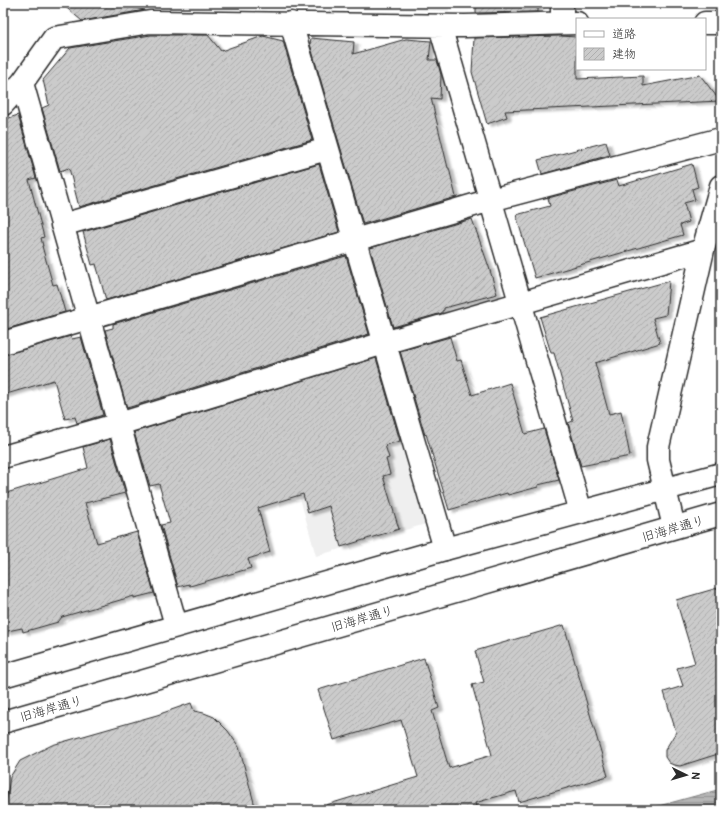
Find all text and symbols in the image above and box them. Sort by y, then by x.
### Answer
legend [576,18,706,70]
text: 道路 [612,27,636,42]
text: 建物 [612,47,636,62]
street label: 旧海岸通り [640,512,707,546]
street label: 旧海岸通り [329,602,396,636]
street label: 旧海岸通り [18,692,85,726]
north arrow [666,755,706,795]
text: N [689,772,702,781]

